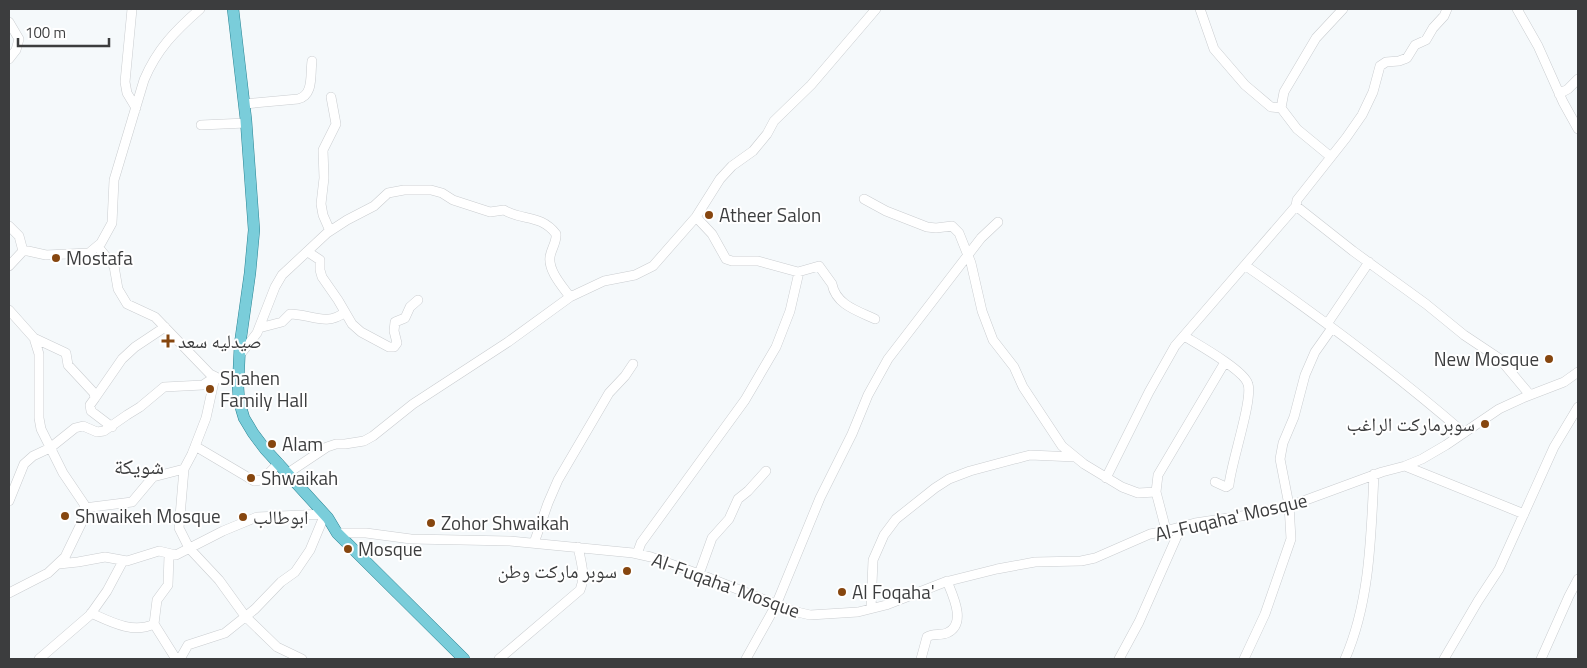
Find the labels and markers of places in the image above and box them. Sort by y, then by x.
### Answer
place label: Atheer Salon [719,200,821,229]
marker: Atheer Salon [703,209,715,221]
place label: Mostafa [66,243,133,272]
marker: Mostafa [50,252,62,264]
place label: صيدليه سعد [178,326,262,355]
marker: صيدليه سعد [162,335,174,347]
place label: New Mosque [1434,344,1539,373]
marker: New Mosque [1543,353,1555,365]
place label: Shahen Family Hall [220,363,308,414]
marker: Shahen Family Hall [204,383,216,395]
place label: سوبرماركت الراغب [1346,409,1475,438]
marker: سوبرماركت الراغب [1479,418,1491,430]
place label: Alam [282,429,323,458]
marker: Alam [266,438,278,450]
place label: Shwaikah [261,463,338,492]
marker: Shwaikah [245,472,257,484]
place label: Shwaikeh Mosque [75,501,221,530]
place label: ابوطالب [253,502,309,531]
place label: Zohor Shwaikah [441,508,569,537]
marker: Shwaikeh Mosque [59,510,71,522]
marker: ابوطالب [237,511,249,523]
marker: Zohor Shwaikah [425,517,437,529]
place label: Mosque [358,534,422,563]
marker: Mosque [342,543,354,555]
place label: سوبر ماركت وطن [498,556,617,585]
marker: سوبر ماركت وطن [621,565,633,577]
place label: Al Foqaha' [852,577,935,606]
marker: Al Foqaha' [836,586,848,598]

